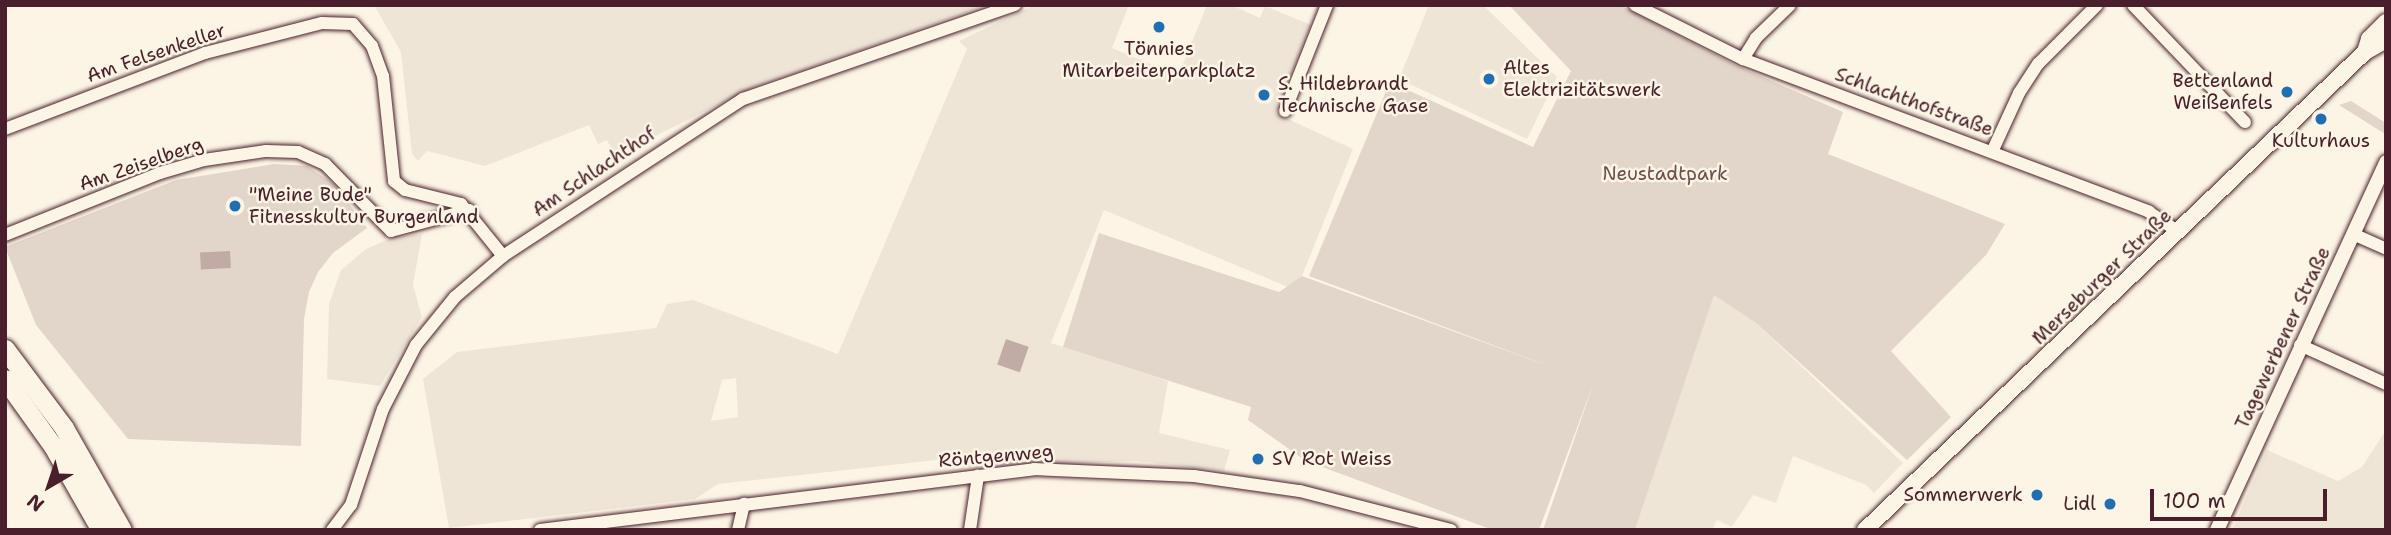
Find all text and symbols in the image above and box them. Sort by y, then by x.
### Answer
street label: Am Felsenkeller [84,19,228,87]
marker: Tönnies Mitarbeiterparkplatz [1151,19,1167,35]
place label: Tönnies Mitarbeiterparkplatz [1062,38,1256,82]
place label: Altes Elektrizitätswerk [1503,57,1661,101]
street label: Schlachthofstraße [1832,63,1996,141]
place label: Bettenland Weißenfels [2172,70,2273,114]
marker: Altes Elektrizitätswerk [1481,71,1497,87]
place label: S. Hildebrandt Technische Gase [1278,73,1429,117]
marker: Bettenland Weißenfels [2279,84,2295,100]
marker: S. Hildebrandt Technische Gase [1256,87,1272,103]
marker: Kulturhaus [2313,111,2329,127]
street label: Am Schlachthof [528,122,660,222]
place label: Kulturhaus [2272,130,2370,152]
street label: Am Zeiselberg [76,132,206,196]
park label: Neustadtpark [1602,163,1728,185]
place label: "Meine Bude" Fitnesskultur Burgenland [249,184,479,228]
marker: "Meine Bude" Fitnesskultur Burgenland [227,198,243,214]
street label: Merseburger Straße [2027,204,2177,350]
street label: Tagewerbener Straße [2231,243,2335,433]
street label: Röntgenweg [938,440,1054,472]
place label: SV Rot Weiss [1272,448,1392,470]
north arrow [14,451,84,521]
marker: SV Rot Weiss [1250,451,1266,467]
scale bar [2153,476,2330,520]
place label: Sommerwerk [1904,484,2023,506]
marker: Sommerwerk [2029,487,2045,503]
text: 100 m [2163,487,2226,515]
text: N [22,488,49,517]
place label: Lidl [2063,493,2096,515]
marker: Lidl [2102,496,2118,512]

